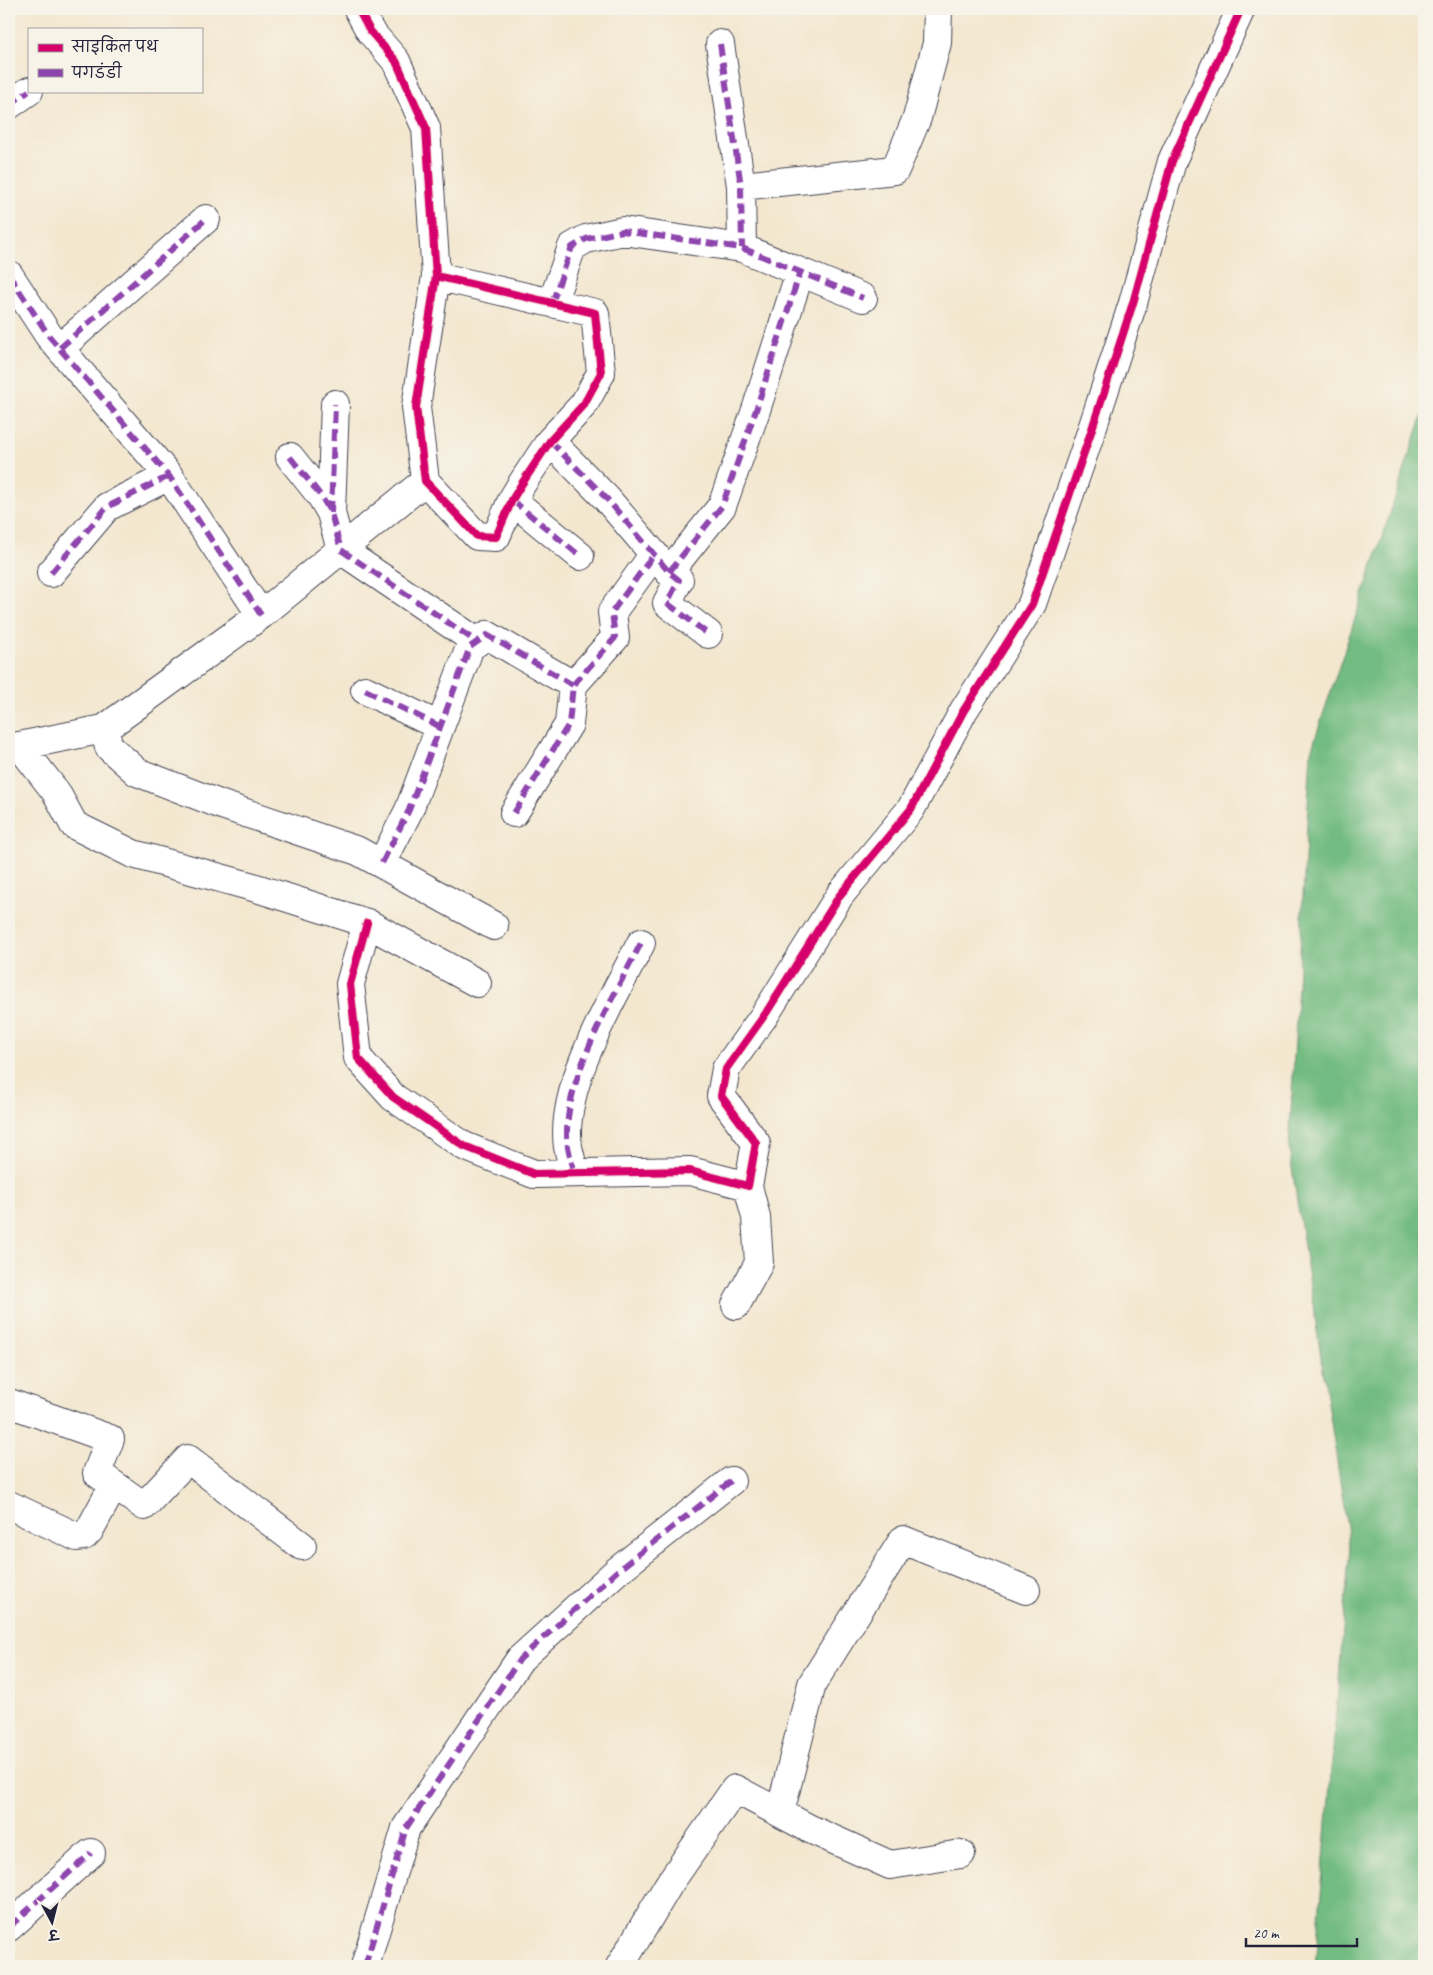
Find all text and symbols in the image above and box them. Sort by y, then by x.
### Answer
legend [28,28,202,92]
text: साइकिल पथ [71,35,159,57]
text: पगडंडी [71,61,122,83]
north arrow [28,1898,78,1948]
scale bar [1246,1915,1357,1947]
text: 20 m [1253,1924,1280,1943]
text: उ [46,1925,61,1944]

